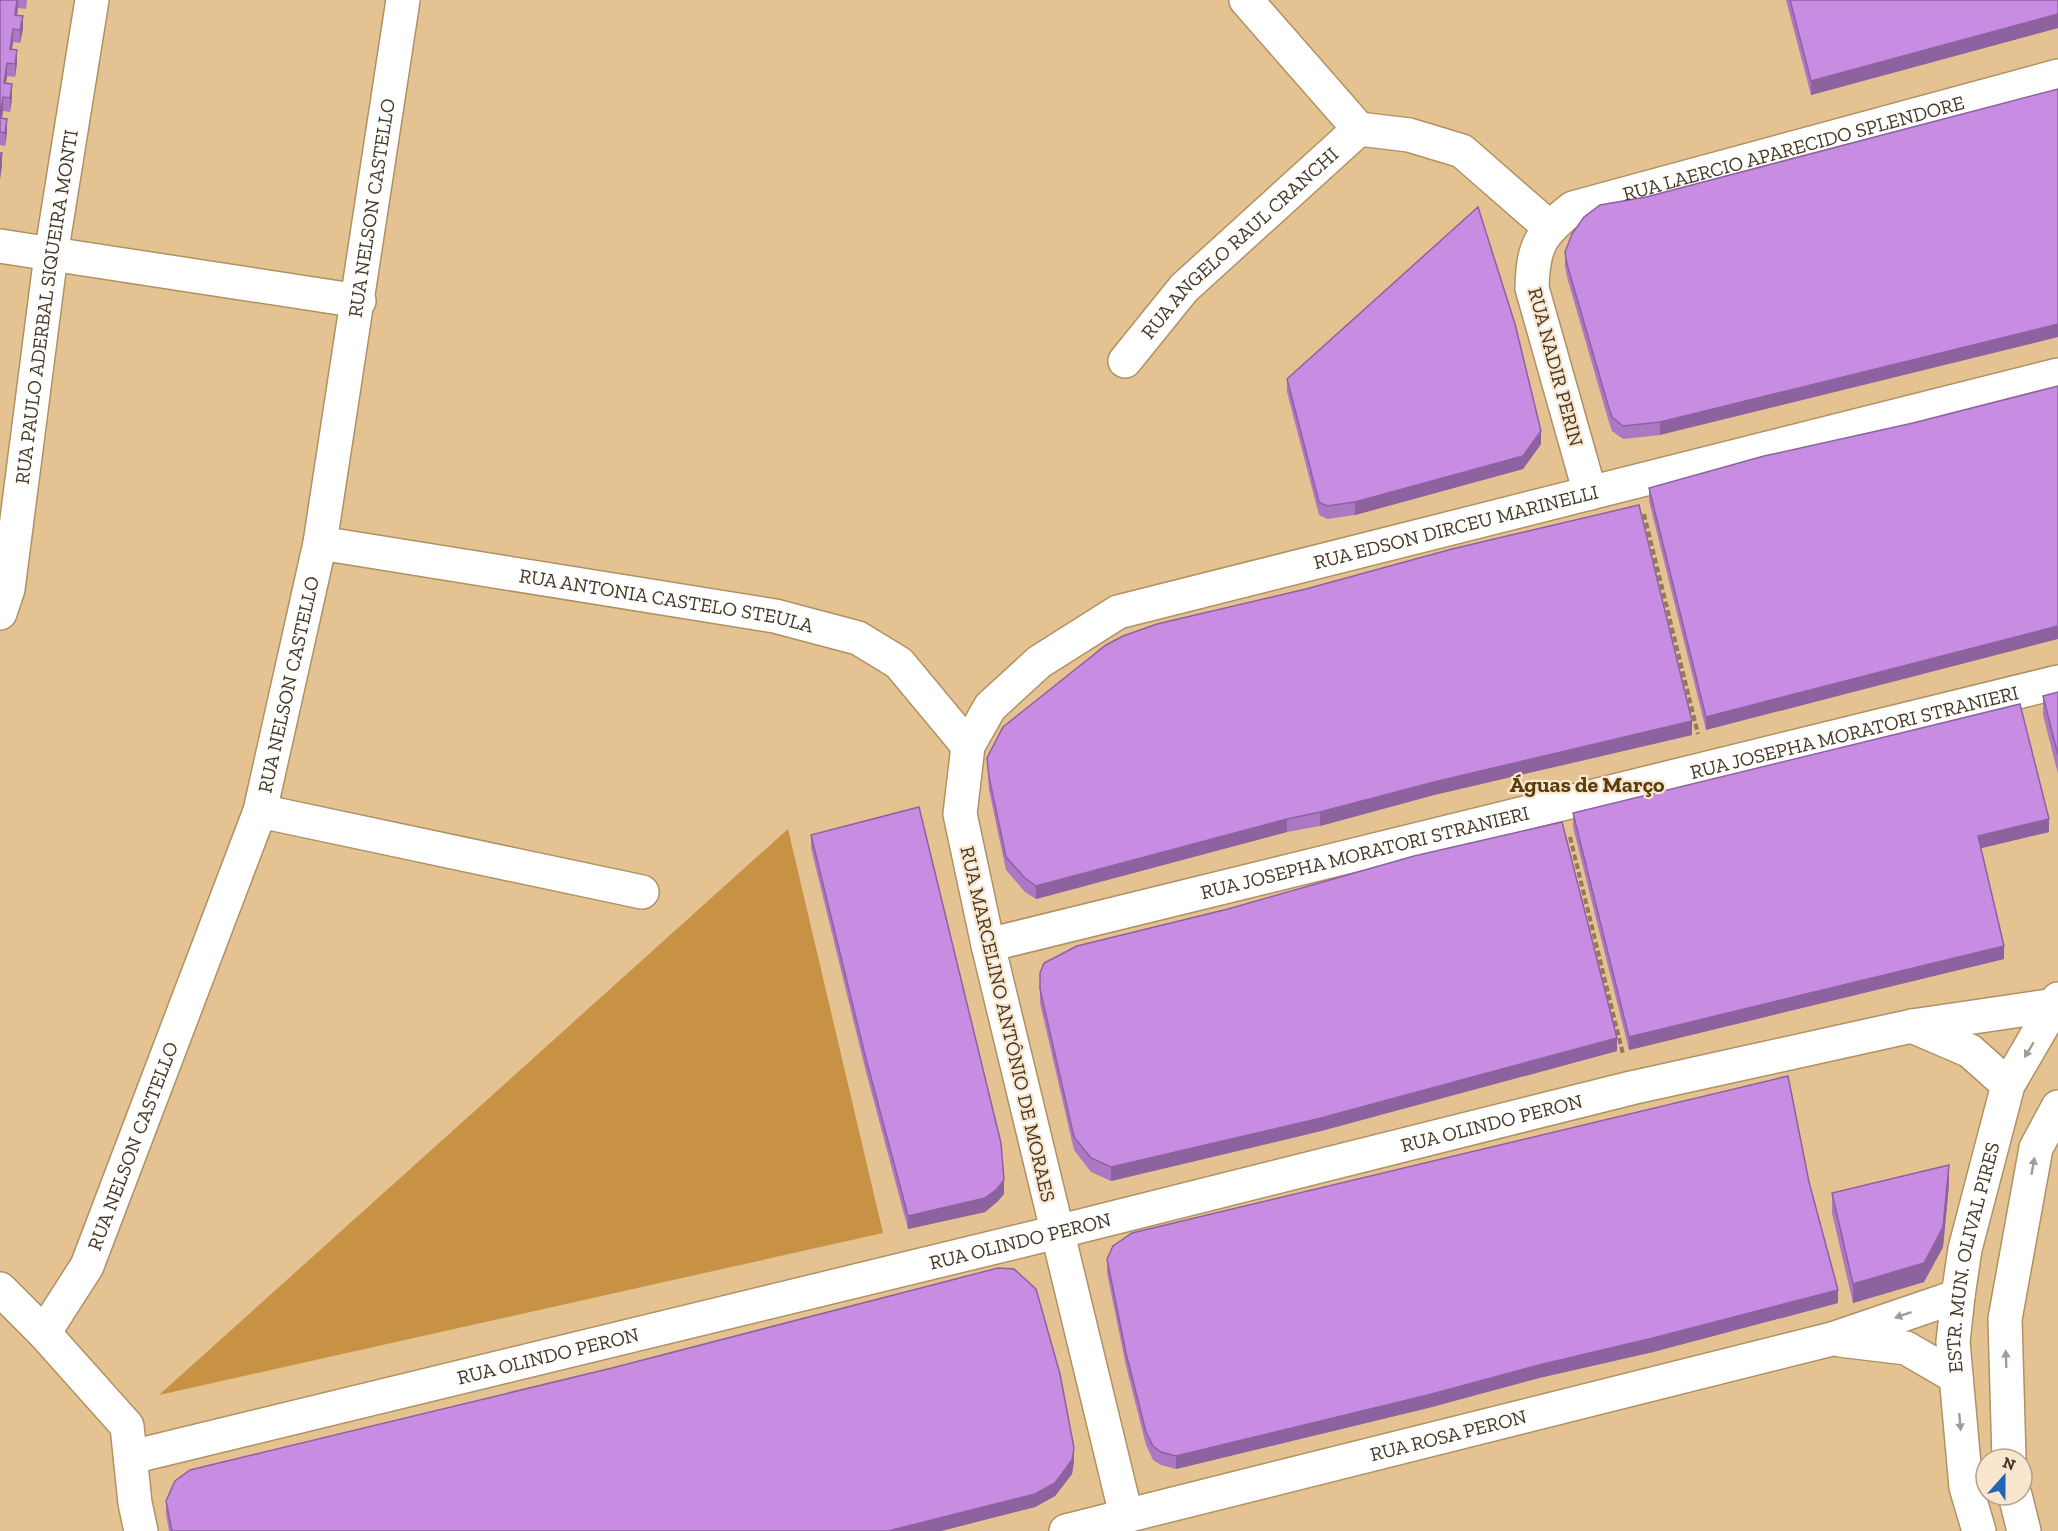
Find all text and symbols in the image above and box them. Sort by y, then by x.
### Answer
street label: RUA LAERCIO APARECIDO SPLENDORE [1620,90,1967,206]
street label: RUA NELSON CASTELLO [343,97,400,319]
street label: RUA PAULO ADERBAL SIQUEIRA MONTI [10,128,83,486]
street label: RUA ANGELO RAUL CRANCHI [1136,142,1343,344]
street label: RUA NADIR PERIN [1523,285,1589,449]
street label: RUA EDSON DIRCEU MARINELLI [1311,479,1601,574]
street label: RUA ANTONIA CASTELO STEULA [517,563,817,638]
street label: RUA NELSON CASTELLO [252,574,324,795]
street label: RUA JOSEPHA MORATORI STRANIERI [1688,680,2021,784]
district label: Águas de Março [1509,771,1665,798]
street label: RUA JOSEPHA MORATORI STRANIERI [1198,800,1531,904]
street label: RUA MARCELINO ANTÔNIO DE MORAES [955,844,1061,1204]
street label: RUA NELSON CASTELLO [82,1038,183,1254]
one-way arrow [2024,1042,2034,1059]
street label: RUA OLINDO PERON [1398,1089,1585,1157]
street label: ESTR. MUN. OLIVAL PIRES [1941,1139,2005,1374]
one-way arrow [2029,1156,2038,1175]
street label: RUA OLINDO PERON [927,1207,1114,1275]
one-way arrow [1894,1311,1912,1320]
street label: RUA OLINDO PERON [454,1322,642,1389]
one-way arrow [2001,1349,2010,1368]
street label: RUA ROSA PERON [1367,1404,1529,1466]
one-way arrow [1955,1412,1965,1431]
north arrow [1974,1447,2034,1507]
text: N [2000,1452,2018,1475]

